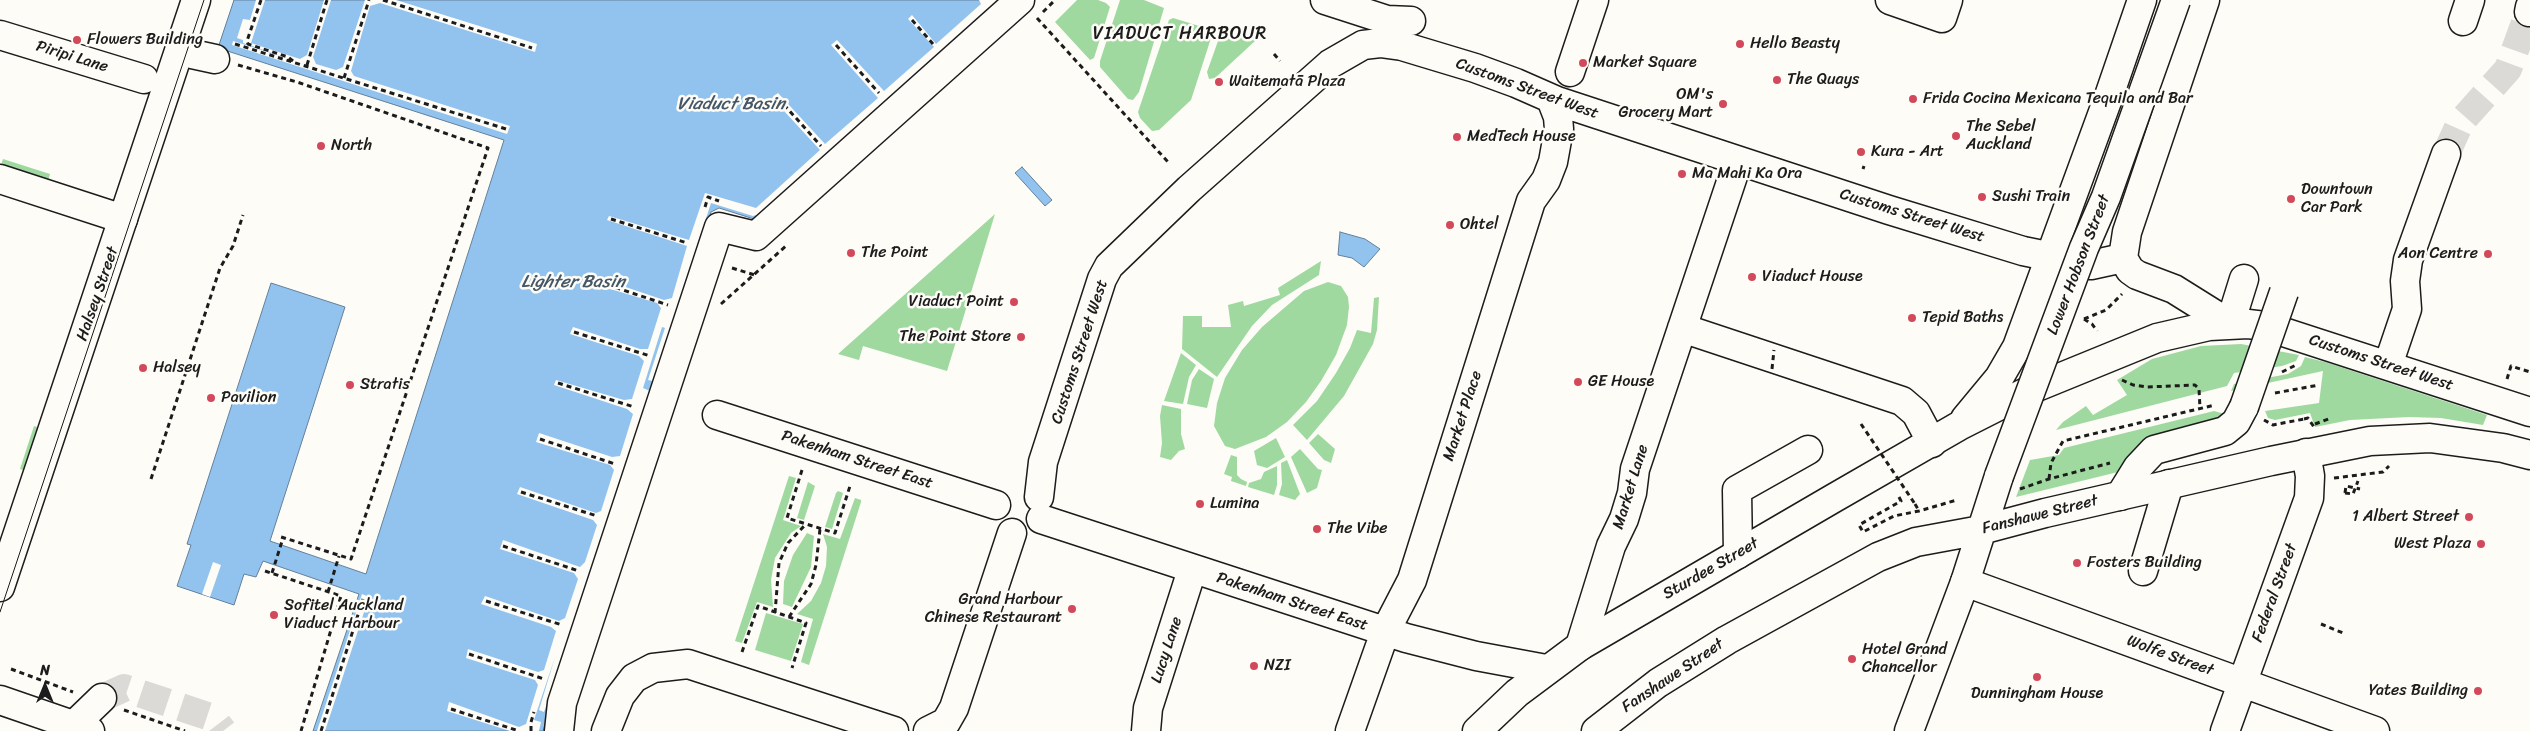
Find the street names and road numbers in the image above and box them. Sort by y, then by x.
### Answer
street label: Piripi Lane [34,37,110,77]
street label: Customs Street West [1453,54,1601,124]
street label: Customs Street West [1837,185,1987,247]
street label: Lower Hobson Street [2043,192,2115,338]
street label: Halsey Street [73,244,123,344]
street label: Customs Street West [1048,278,1112,426]
street label: Customs Street West [2307,331,2455,395]
street label: Market Place [1439,369,1487,463]
street label: Pakenham Street East [779,426,935,494]
street label: Market Lane [1609,442,1653,532]
street label: Fanshawe Street [1980,491,2100,539]
street label: Sturdee Street [1660,534,1762,604]
street label: Federal Street [2248,541,2302,645]
street label: Pakenham Street East [1214,568,1370,636]
street label: Lucy Lane [1147,614,1187,686]
street label: Wolfe Street [2124,631,2216,681]
street label: Fanshawe Street [1618,635,1728,717]

